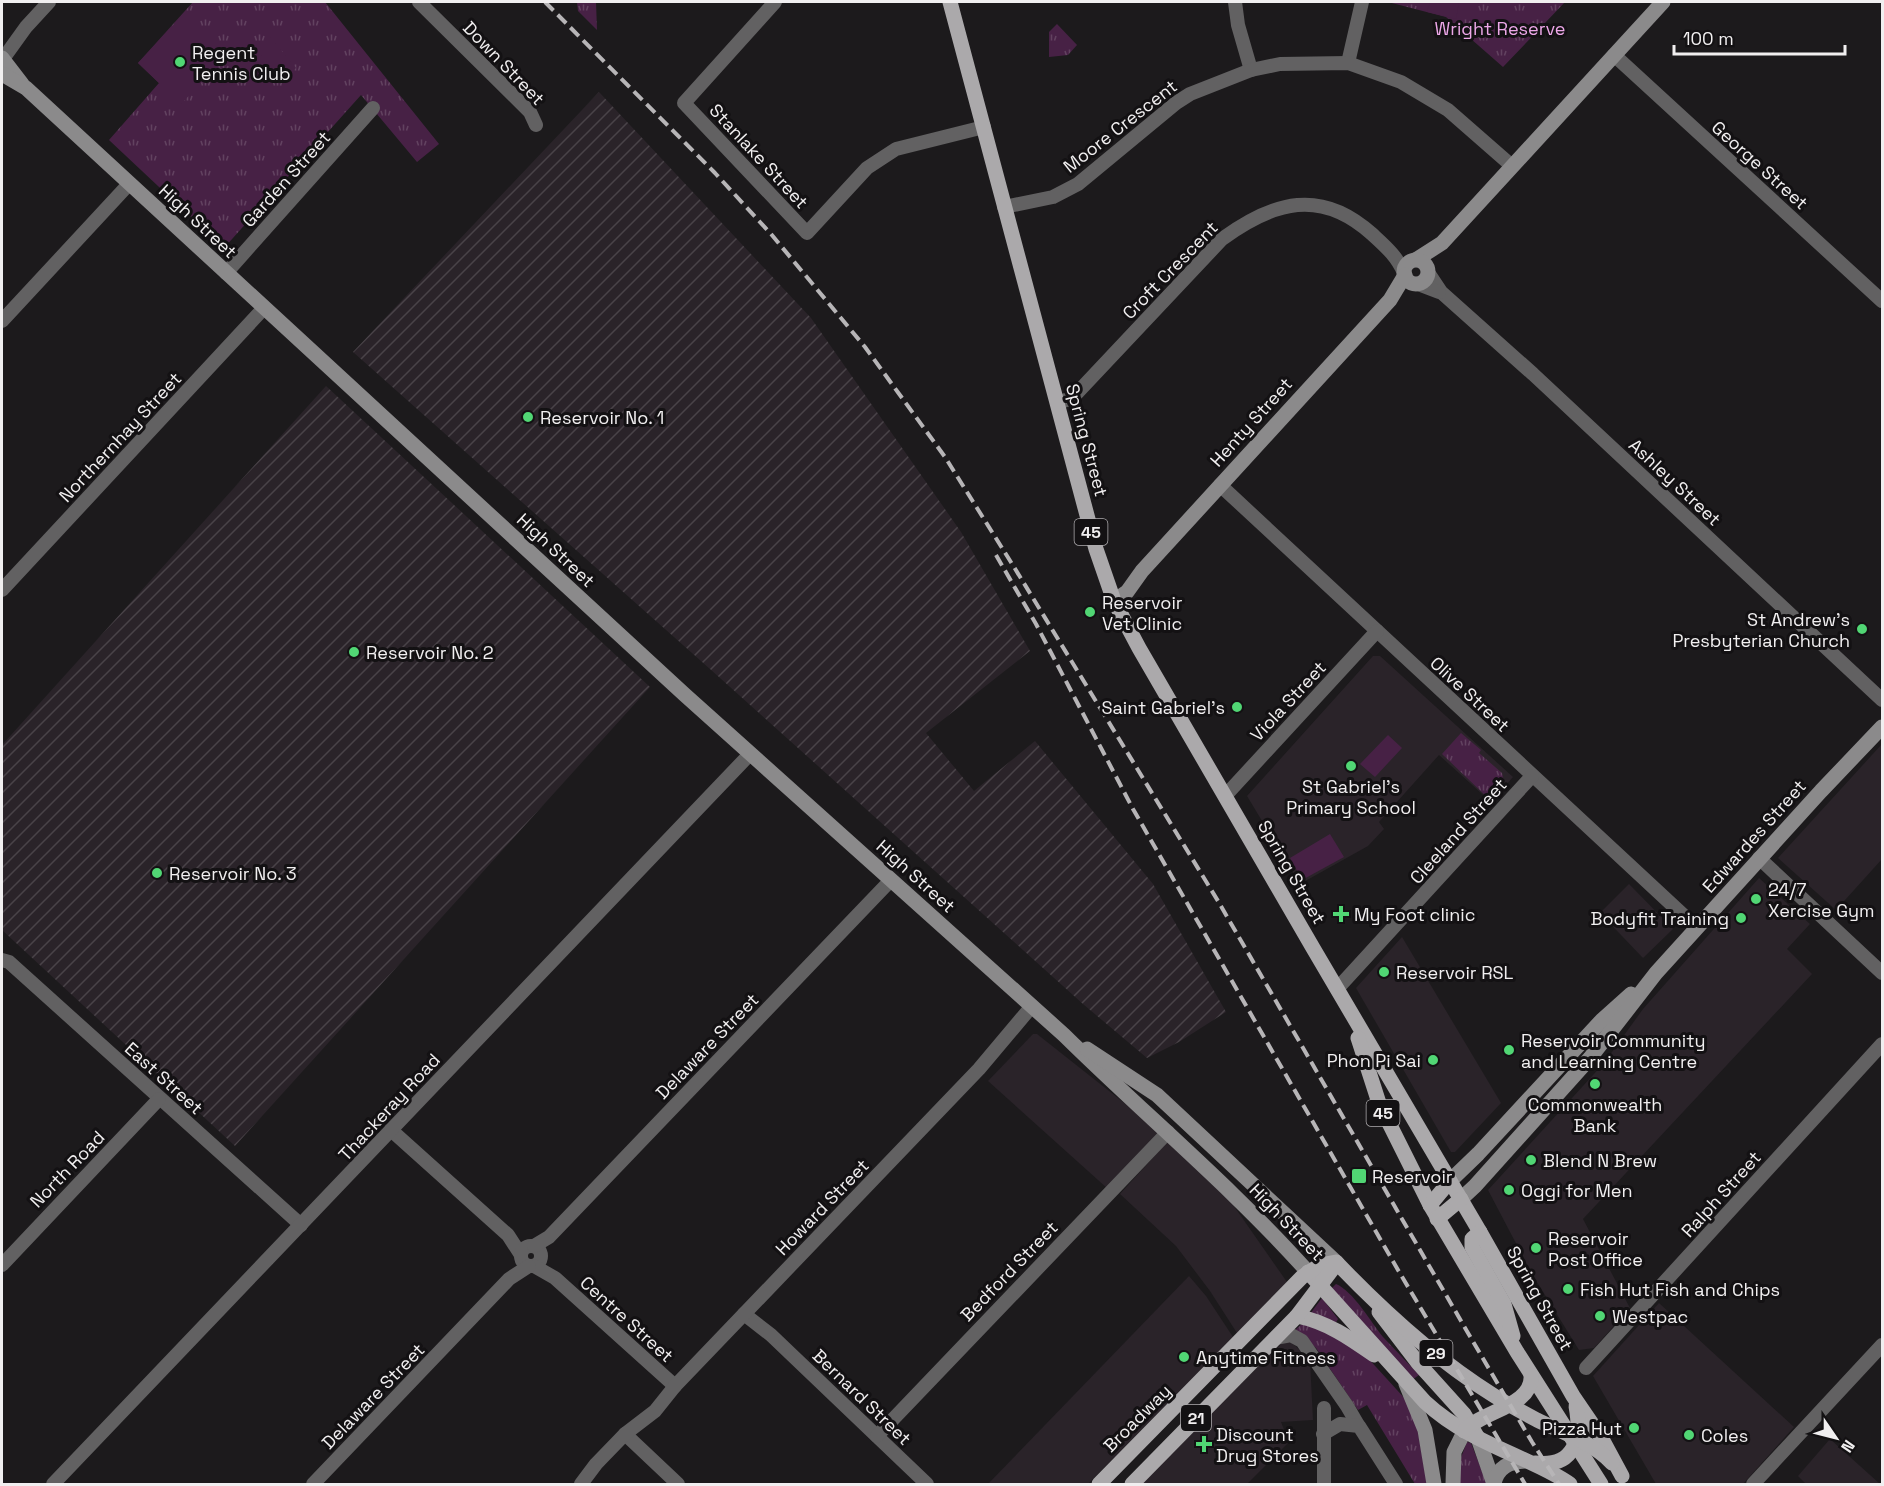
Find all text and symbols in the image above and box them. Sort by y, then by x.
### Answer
street label: Down Street [458,16,550,110]
park label: Wright Reserve [1434,17,1566,40]
scale bar [1674,18,1845,56]
text: 100 m [1683,27,1734,50]
place label: Regent Tennis Club [192,41,291,85]
marker: Regent Tennis Club [173,55,187,69]
street label: Moore Crescent [1058,74,1182,178]
street label: Stanlake Street [705,99,813,213]
street label: George Street [1707,116,1813,214]
street label: Garden Street [237,126,335,232]
street label: High Street [154,179,242,263]
street label: Croft Crescent [1117,216,1223,324]
street label: Northernhay Street [54,367,186,507]
street label: Henty Street [1205,373,1297,471]
street label: Spring Street [1061,381,1113,499]
place label: Reservoir No. 1 [540,406,664,429]
marker: Reservoir No. 1 [521,410,535,424]
street label: Ashley Street [1624,433,1726,531]
street label: High Street [512,508,600,592]
road number: 45 [1074,519,1108,545]
place label: Reservoir Vet Clinic [1102,591,1183,635]
marker: Reservoir Vet Clinic [1083,605,1097,619]
place label: St Andrew's Presbyterian Church [1672,608,1850,652]
marker: St Andrew's Presbyterian Church [1855,622,1869,636]
place label: Reservoir No. 2 [366,641,494,664]
marker: Reservoir No. 2 [347,645,361,659]
street label: Olive Street [1425,651,1515,737]
street label: Viola Street [1245,656,1331,746]
place label: Saint Gabriel's [1101,696,1225,719]
marker: Saint Gabriel's [1230,700,1244,714]
marker: St Gabriel's Primary School [1344,759,1358,773]
street label: Cleeland Street [1405,773,1511,889]
place label: St Gabriel's Primary School [1286,775,1416,819]
street label: Edwardes Street [1697,775,1811,897]
street label: Spring Street [1253,816,1331,928]
street label: High Street [872,835,960,917]
place label: Reservoir No. 3 [169,862,297,885]
marker: Reservoir No. 3 [150,866,164,880]
place label: 24/7 Xercise Gym [1768,878,1875,922]
marker: 24/7 Xercise Gym [1749,892,1763,906]
place label: My Foot clinic [1354,903,1475,926]
marker: My Foot clinic [1332,905,1350,923]
place label: Bodyfit Training [1591,907,1729,930]
marker: Bodyfit Training [1734,911,1748,925]
place label: Reservoir RSL [1396,961,1514,984]
marker: Reservoir RSL [1377,965,1391,979]
street label: Delaware Street [651,988,763,1104]
place label: Reservoir Community and Learning Centre [1521,1029,1705,1073]
street label: East Street [120,1037,208,1119]
marker: Reservoir Community and Learning Centre [1502,1043,1516,1057]
street label: Thackeray Road [333,1048,445,1166]
place label: Phon Pi Sai [1327,1049,1421,1072]
marker: Phon Pi Sai [1426,1053,1440,1067]
marker: Commonwealth Bank [1588,1077,1602,1091]
place label: Commonwealth Bank [1528,1093,1662,1137]
road number: 45 [1366,1100,1400,1126]
street label: North Road [25,1126,109,1212]
street label: Ralph Street [1676,1146,1766,1242]
place label: Blend N Brew [1543,1149,1657,1172]
marker: Blend N Brew [1524,1153,1538,1167]
street label: Howard Street [770,1154,874,1260]
place label: Reservoir [1372,1165,1453,1188]
marker: Reservoir [1350,1167,1368,1185]
street label: High Street [1245,1179,1329,1265]
place label: Oggi for Men [1521,1179,1633,1202]
marker: Oggi for Men [1502,1183,1516,1197]
street label: Bedford Street [955,1216,1063,1326]
place label: Reservoir Post Office [1548,1227,1643,1271]
marker: Reservoir Post Office [1529,1241,1543,1255]
street label: Spring Street [1502,1242,1578,1354]
street label: Centre Street [575,1271,679,1367]
place label: Fish Hut Fish and Chips [1580,1278,1780,1301]
marker: Fish Hut Fish and Chips [1561,1282,1575,1296]
place label: Westpac [1612,1305,1688,1328]
marker: Westpac [1593,1309,1607,1323]
street label: Delaware Street [317,1338,429,1454]
road number: 29 [1420,1340,1452,1366]
street label: Bernard Street [808,1344,916,1450]
place label: Anytime Fitness [1196,1346,1336,1369]
marker: Anytime Fitness [1177,1350,1191,1364]
street label: Broadway [1098,1379,1176,1457]
road number: 21 [1181,1405,1211,1431]
north arrow [1806,1408,1866,1468]
place label: Pizza Hut [1542,1417,1622,1440]
marker: Pizza Hut [1627,1421,1641,1435]
place label: Discount Drug Stores [1216,1423,1319,1467]
place label: Coles [1701,1424,1748,1447]
marker: Coles [1682,1428,1696,1442]
text: N [1836,1436,1860,1457]
marker: Discount Drug Stores [1197,1437,1211,1451]

